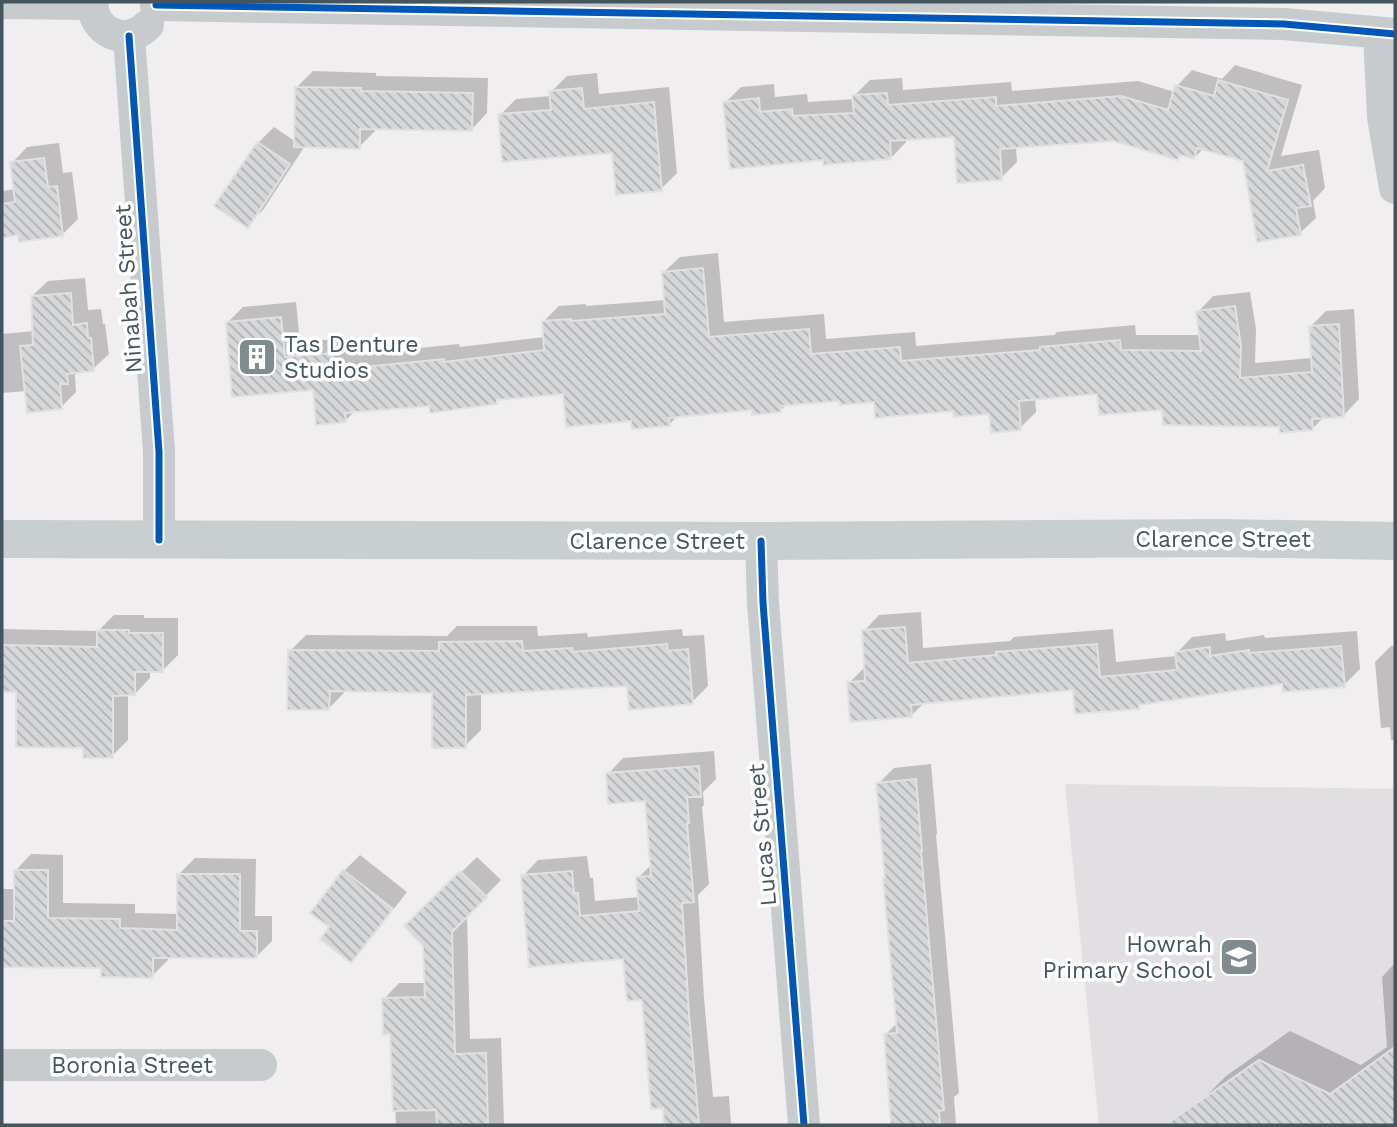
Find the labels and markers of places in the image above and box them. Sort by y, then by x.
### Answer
place label: Tas Denture Studios [284,331,419,384]
building icon: Tas Denture Studios [236,336,278,378]
place label: Howrah Primary School [1043,931,1212,984]
school or university icon: Howrah Primary School [1218,936,1260,978]

